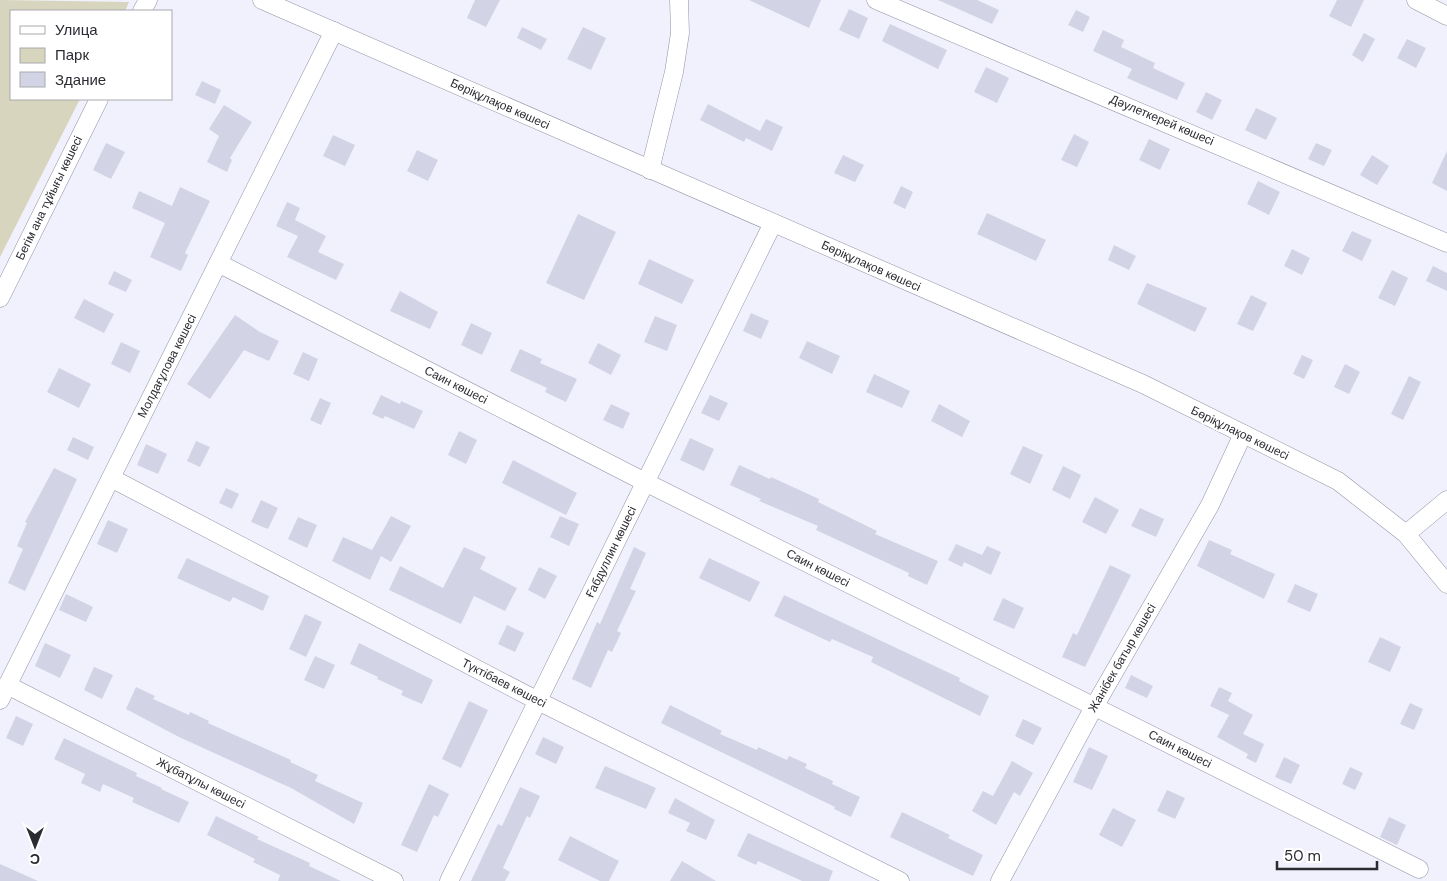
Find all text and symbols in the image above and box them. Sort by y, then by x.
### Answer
legend [10,10,172,100]
text: Улица [55,20,98,40]
text: Парк [55,45,89,65]
text: Здание [55,70,106,90]
street label: Бөріқұлақов көшесі [448,75,552,133]
street label: Дәулеткерей көшесі [1108,91,1216,149]
street label: Бегім ана тұйығы көшесі [12,133,86,263]
street label: Бөріқұлақов көшесі [819,237,923,295]
street label: Молдағұлова көшесі [134,311,200,421]
street label: Саин көшесі [422,362,490,408]
street label: Бөріқұлақов көшесі [1188,402,1292,464]
street label: Ғабдуллин көшесі [582,504,640,600]
street label: Саин көшесі [784,545,852,591]
street label: Жанібек батыр көшесі [1084,601,1160,715]
street label: Түктібаев көшесі [459,655,549,711]
street label: Саин көшесі [1146,726,1214,772]
street label: Жұбатұлы көшесі [154,754,248,812]
north arrow [10,821,60,871]
scale bar [1277,838,1377,870]
text: 50 m [1284,846,1321,866]
text: С [30,850,40,868]

